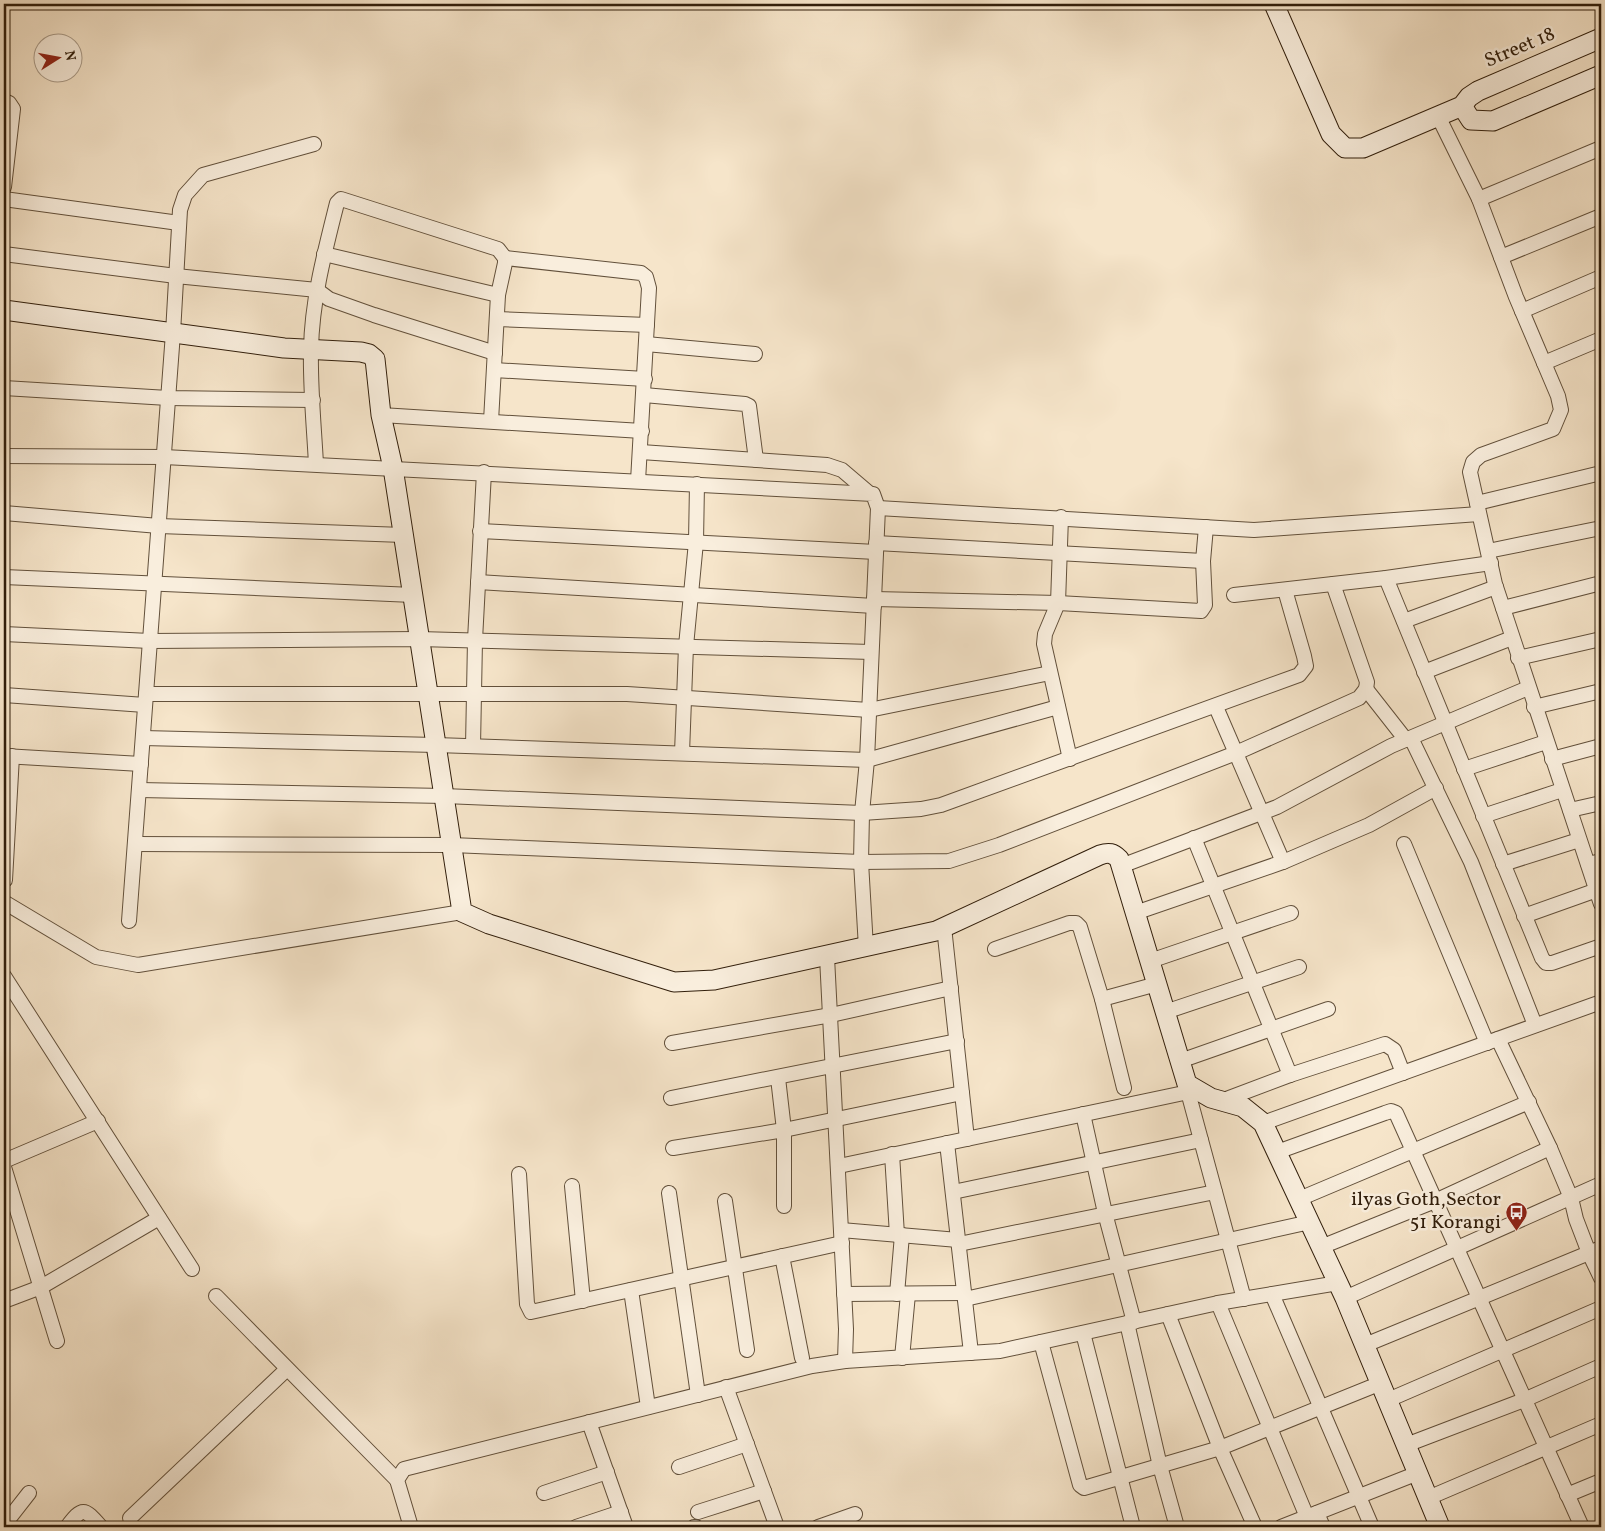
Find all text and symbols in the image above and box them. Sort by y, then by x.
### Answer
street label: Street 18 [1480,21,1560,75]
north arrow [32,32,82,82]
text: N [59,49,80,63]
place label: ilyas Goth,Sector 51 Korangi [1351,1186,1501,1237]
bus stop icon: ilyas Goth,Sector 51 Korangi [1505,1200,1529,1231]

